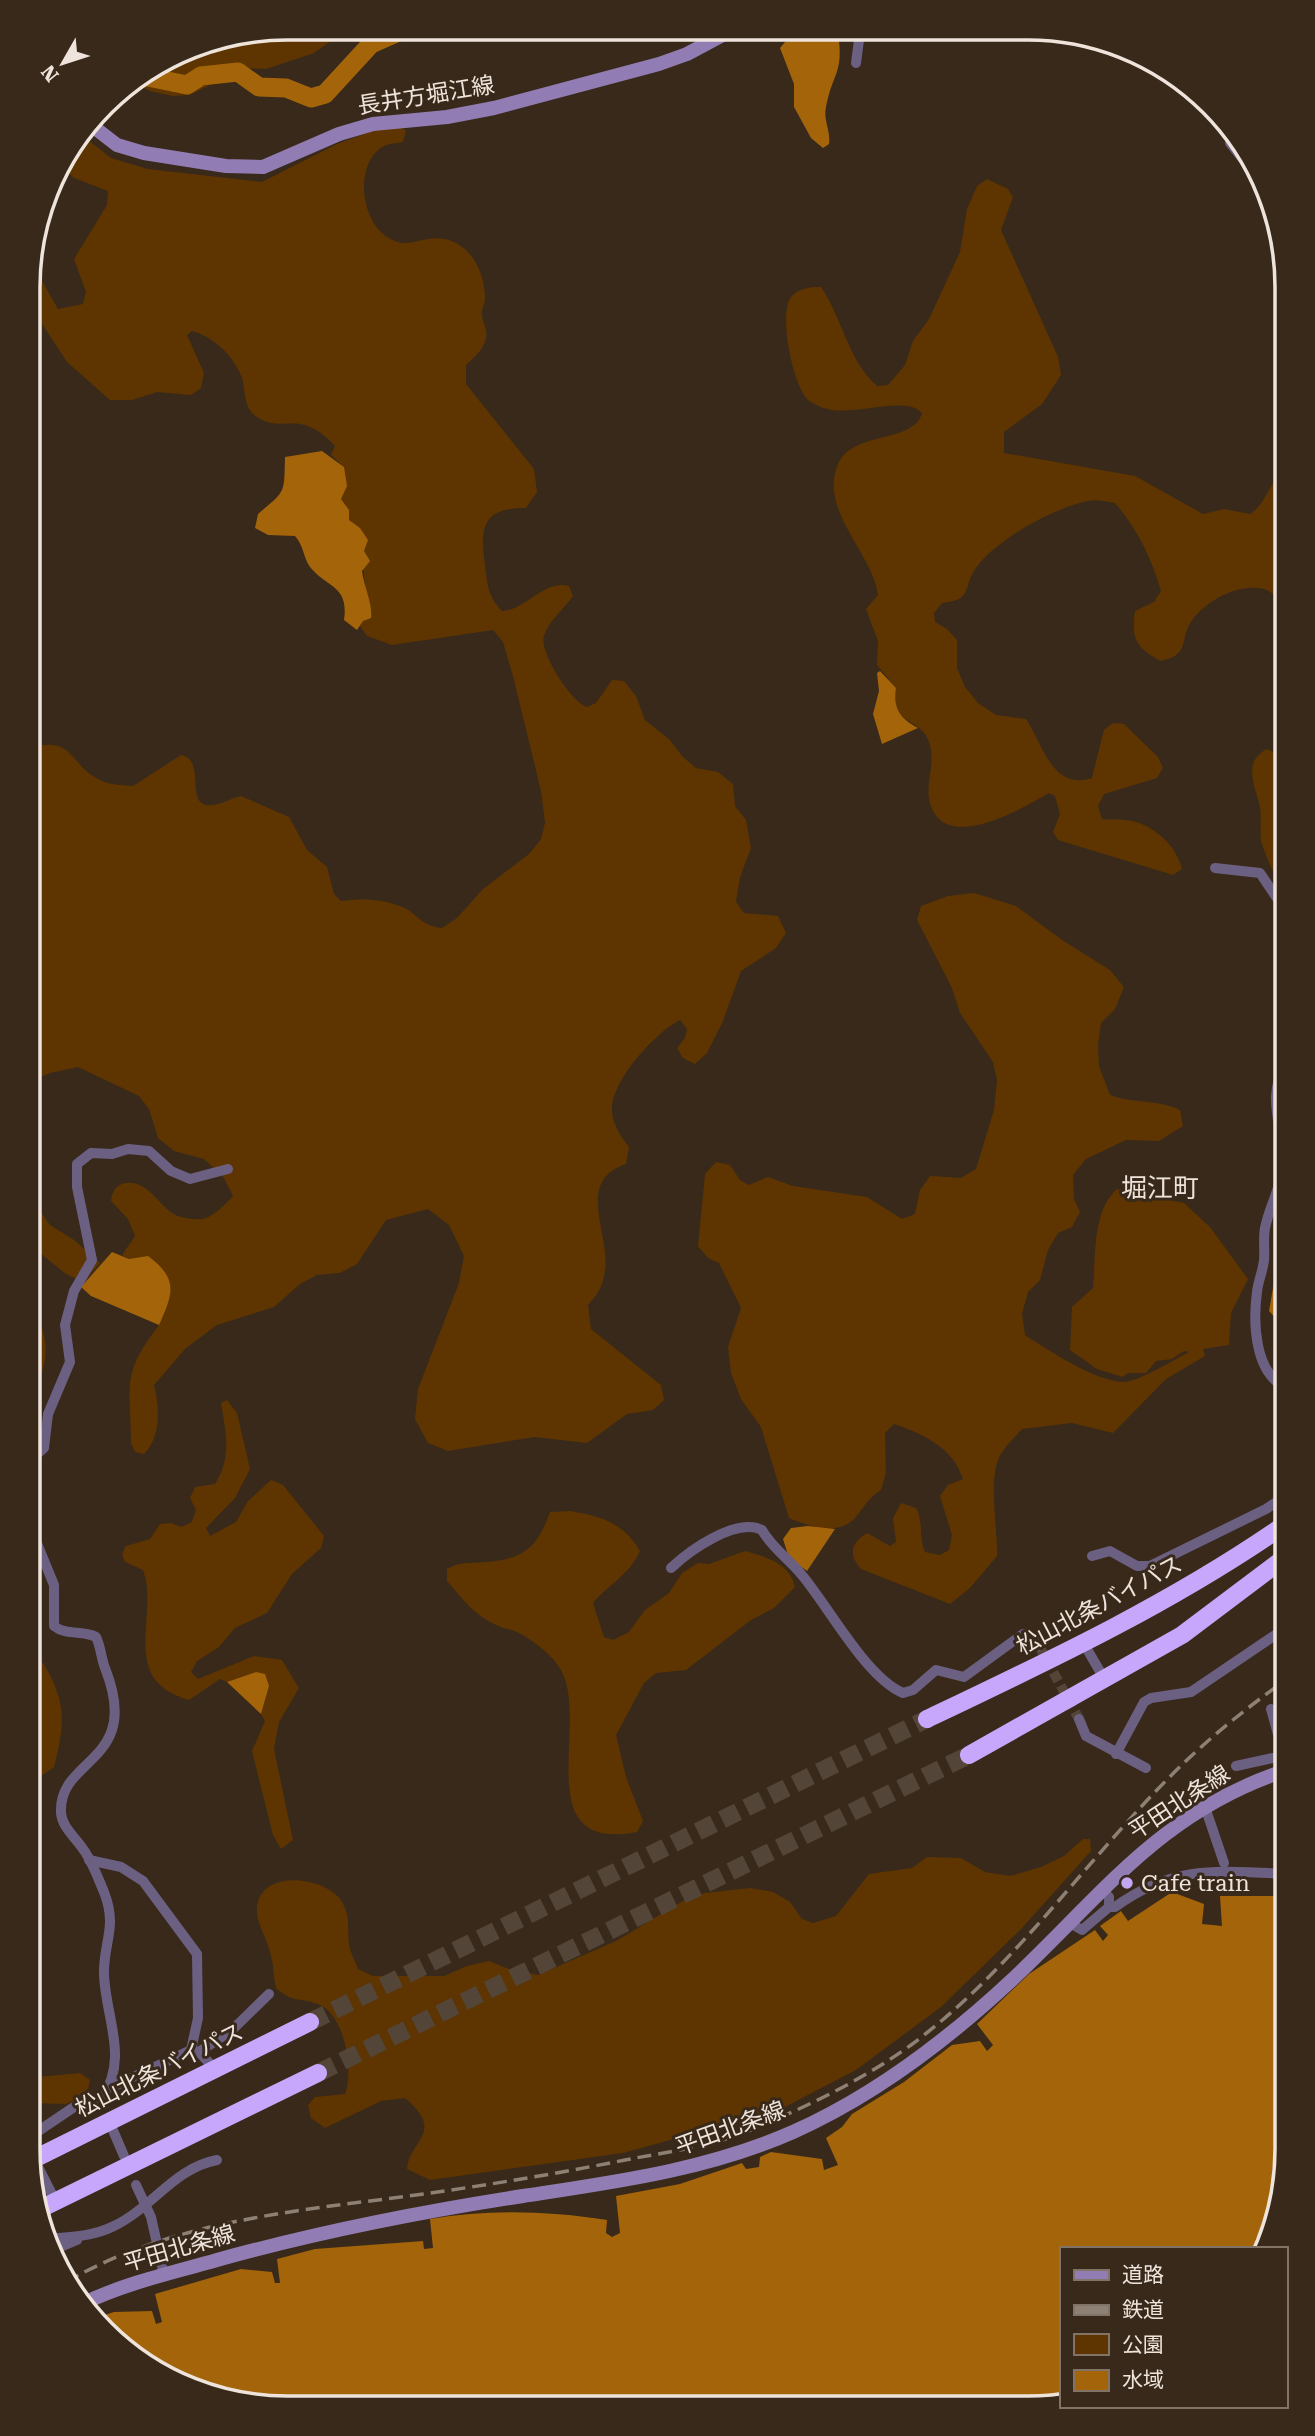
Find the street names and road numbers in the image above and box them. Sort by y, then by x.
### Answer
street label: 長井方堀江線 [356,71,496,120]
street label: 松山北条バイパス [1012,1550,1187,1660]
street label: 平田北条線 [1124,1760,1235,1845]
street label: 松山北条バイパス [71,2018,248,2123]
street label: 平田北条線 [672,2096,789,2161]
street label: 平田北条線 [120,2220,238,2277]

